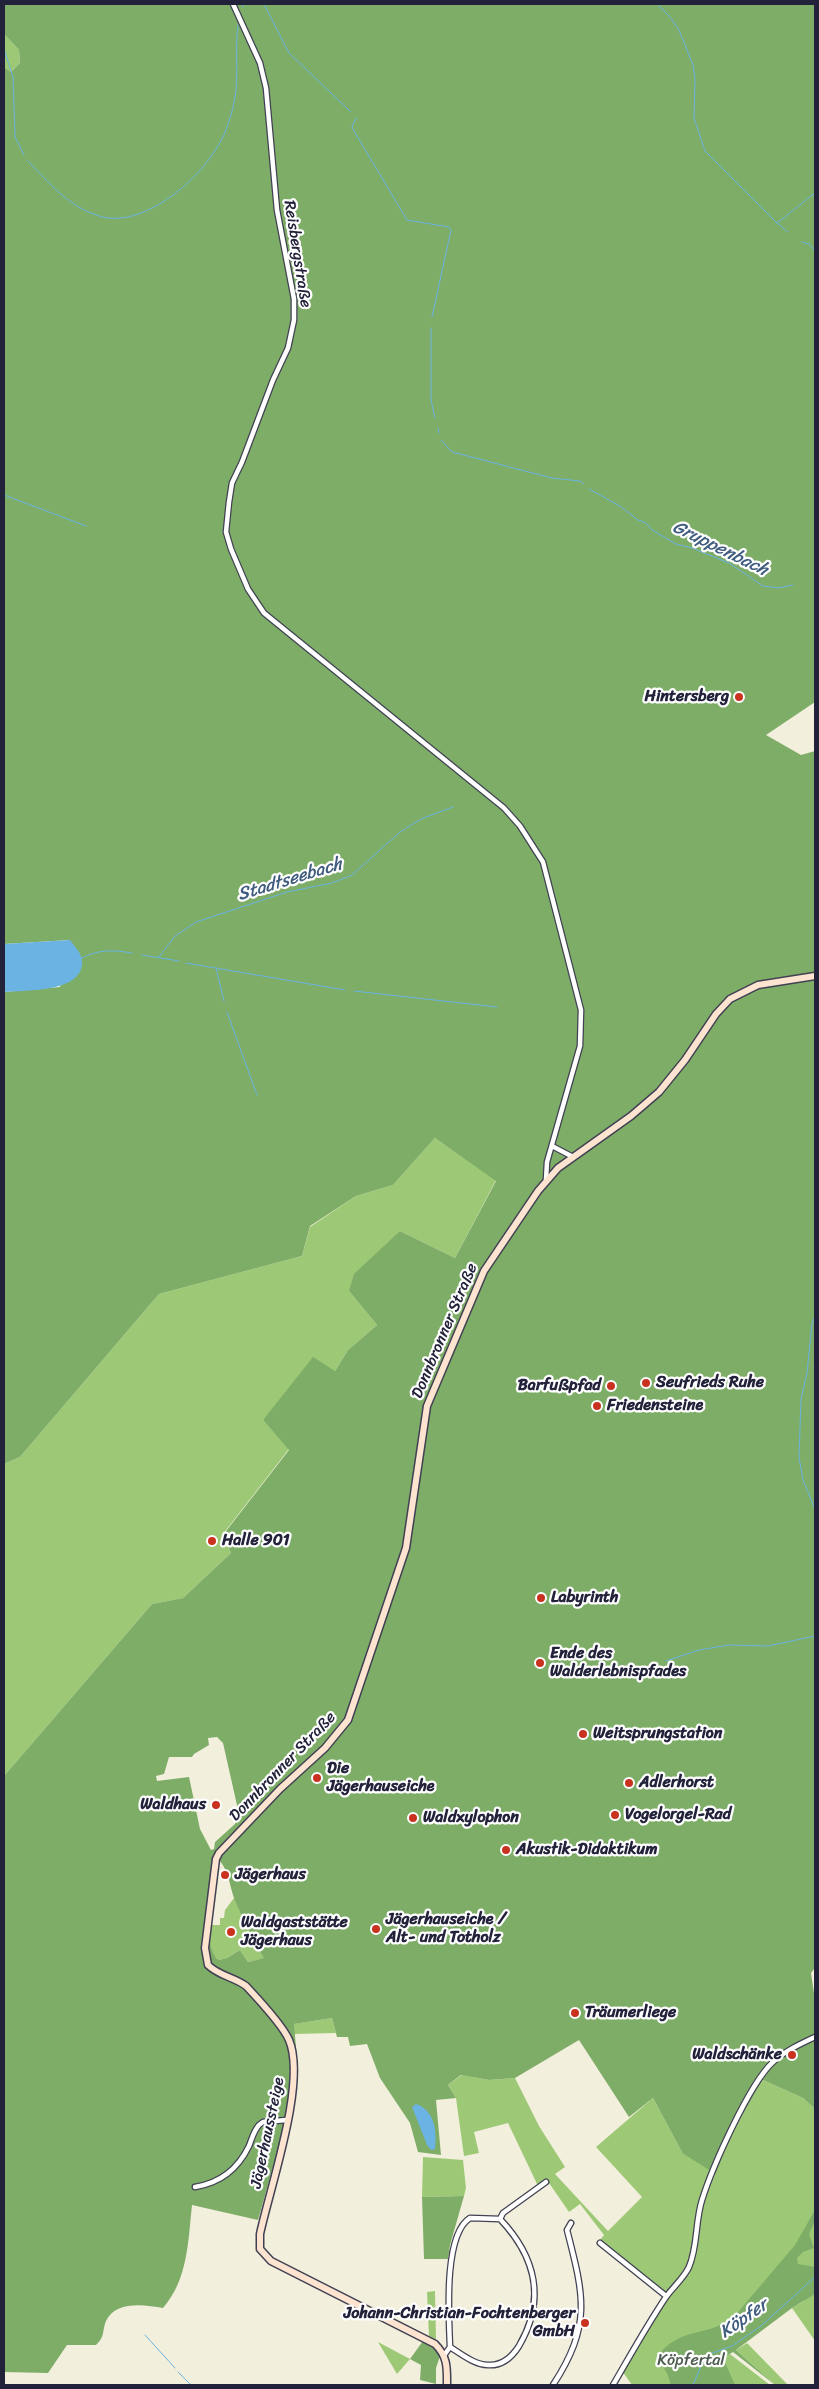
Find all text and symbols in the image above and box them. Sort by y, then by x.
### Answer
street label: Reisbergstraße [279,199,315,309]
water label: Gruppenbach [669,517,771,581]
place label: Hintersberg [645,687,729,707]
marker: Hintersberg [733,691,745,703]
water label: Stadtseebach [235,854,345,906]
street label: Donnbronner Straße [408,1261,482,1401]
place label: Seufrieds Ruhe [656,1373,764,1393]
place label: Barfußpfad [518,1376,601,1396]
marker: Seufrieds Ruhe [640,1377,652,1389]
marker: Barfußpfad [605,1380,617,1392]
place label: Friedensteine [607,1396,703,1416]
marker: Friedensteine [591,1400,603,1412]
place label: Halle 901 [222,1531,290,1551]
marker: Halle 901 [206,1535,218,1547]
place label: Labyrinth [551,1588,618,1608]
marker: Labyrinth [535,1592,547,1604]
place label: Ende des Walderlebnispfades [550,1644,686,1682]
marker: Ende des Walderlebnispfades [534,1657,546,1669]
street label: Donnbronner Straße [226,1708,340,1826]
place label: Weitsprungstation [593,1724,722,1744]
marker: Weitsprungstation [577,1728,589,1740]
place label: Die Jägerhauseiche [327,1759,434,1797]
marker: Die Jägerhauseiche [311,1772,323,1784]
place label: Adlerhorst [639,1773,714,1793]
marker: Adlerhorst [623,1777,635,1789]
place label: Waldhaus [140,1795,206,1815]
marker: Waldhaus [210,1799,222,1811]
place label: Vogelorgel-Rad [625,1805,731,1825]
place label: Waldxylophon [423,1808,519,1828]
marker: Vogelorgel-Rad [609,1809,621,1821]
marker: Waldxylophon [407,1812,419,1824]
place label: Akustik-Didaktikum [516,1840,657,1860]
marker: Akustik-Didaktikum [500,1844,512,1856]
place label: Jägerhaus [235,1865,306,1885]
marker: Jägerhaus [219,1869,231,1881]
place label: Jägerhauseiche / Alt- und Totholz [386,1910,506,1948]
place label: Waldgaststätte Jägerhaus [241,1913,348,1951]
marker: Jägerhauseiche / Alt- und Totholz [370,1923,382,1935]
marker: Waldgaststätte Jägerhaus [225,1926,237,1938]
place label: Träumerliege [585,2003,676,2023]
marker: Träumerliege [569,2007,581,2019]
place label: Waldschänke [692,2045,782,2065]
marker: Waldschänke [786,2049,798,2061]
street label: Jägerhaussteige [247,2076,289,2190]
water label: Köpfer [716,2295,772,2343]
place label: Johann-Christian-Fochtenberger GmbH [344,2304,575,2342]
marker: Johann-Christian-Fochtenberger GmbH [579,2317,591,2329]
park label: Köpfertal [657,2351,725,2371]

